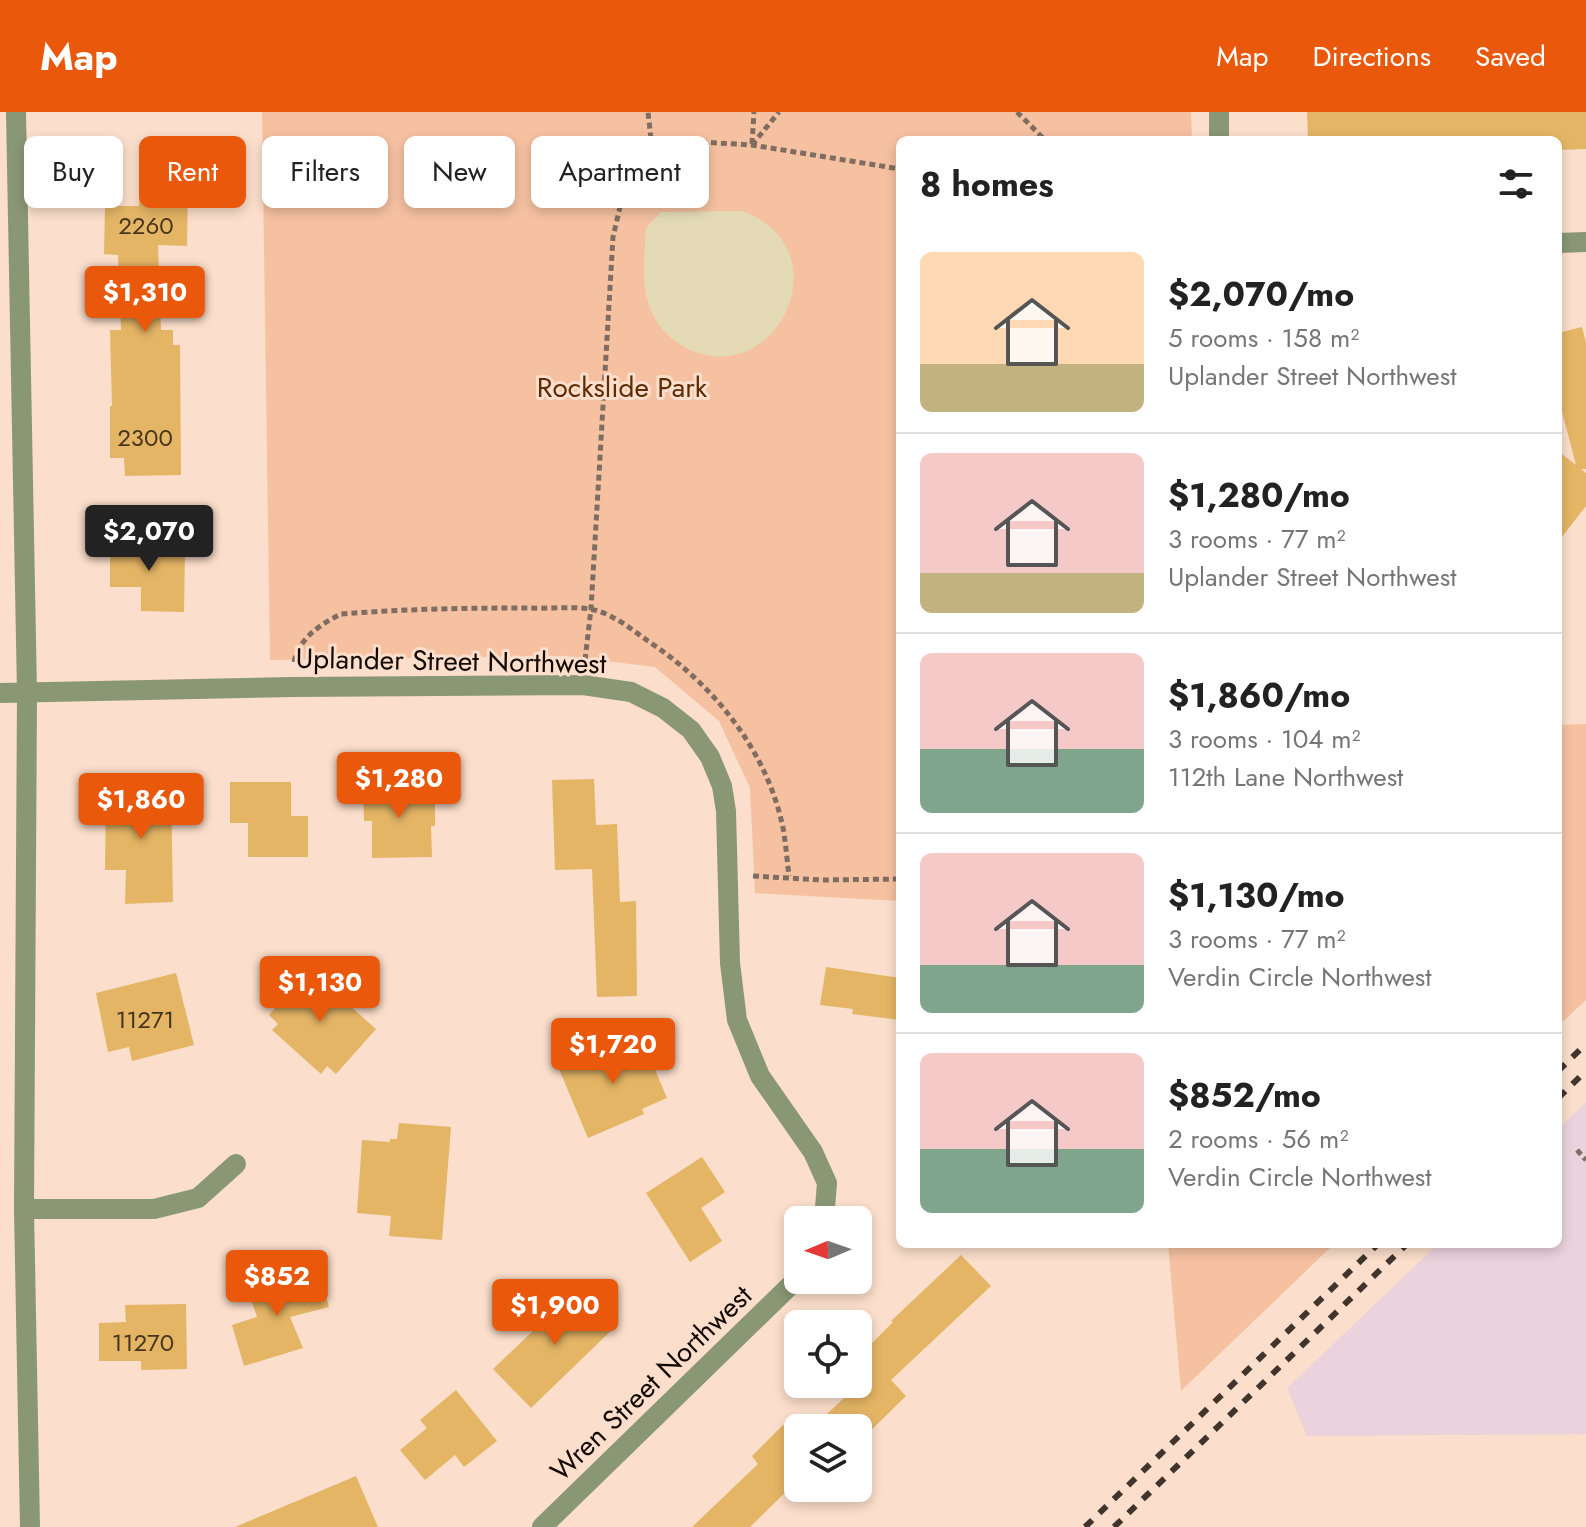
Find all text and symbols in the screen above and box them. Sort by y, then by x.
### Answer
text: Map [40,29,118,84]
text: Map [1216,36,1268,77]
text: Directions [1312,36,1431,77]
text: Saved [1475,36,1546,77]
chip: Buy [24,136,123,208]
chip: Rent [139,136,246,208]
chip: Filters [262,136,388,208]
chip: New [404,136,515,208]
chip: Apartment [531,136,709,208]
text: 8 homes [920,160,1054,209]
icon: filters [1494,162,1538,206]
house number: 2260 [118,208,174,243]
pin: $1,310 [80,266,210,334]
text: $2,070/mo [1168,270,1354,319]
text: $1,310 [103,273,187,311]
icon: home [984,284,1080,380]
text: 5 rooms · 158 m² [1168,319,1359,357]
text: Uplander Street Northwest [1168,357,1456,395]
park label: Rockslide Park [537,367,708,408]
house number: 2300 [117,420,173,455]
text: $1,280/mo [1168,471,1350,520]
icon: home [984,485,1080,581]
pin: $2,070 [84,505,214,573]
text: $2,070 [103,512,195,550]
text: 3 rooms · 77 m² [1168,520,1345,558]
text: Uplander Street Northwest [1168,558,1456,596]
street label: Uplander Street Northwest [295,638,607,684]
text: $1,860/mo [1168,671,1350,720]
icon: home [984,685,1080,781]
text: 3 rooms · 104 m² [1168,720,1361,758]
pin: $1,280 [334,752,464,820]
text: 112th Lane Northwest [1168,758,1403,796]
text: $1,280 [355,759,443,797]
pin: $1,860 [76,773,206,841]
text: $1,860 [97,780,185,818]
text: $1,130/mo [1168,871,1345,920]
icon: home [984,885,1080,981]
text: 3 rooms · 77 m² [1168,920,1345,958]
pin: $1,130 [255,956,385,1024]
text: Verdin Circle Northwest [1168,958,1432,996]
text: $1,130 [278,963,362,1001]
house number: 11271 [116,1002,174,1037]
pin: $1,720 [548,1018,678,1086]
text: $1,720 [569,1025,657,1063]
text: $852/mo [1168,1071,1321,1120]
icon: home [984,1085,1080,1181]
text: 2 rooms · 56 m² [1168,1120,1348,1158]
text: Verdin Circle Northwest [1168,1158,1432,1196]
north arrow [784,1206,872,1294]
map controls [784,1206,872,1502]
pin: $852 [230,1250,324,1318]
text: $852 [244,1257,310,1295]
street label: Wren Street Northwest [541,1275,761,1490]
pin: $1,900 [490,1279,620,1347]
text: $1,900 [510,1286,600,1324]
button: locate [784,1310,872,1398]
house number: 11270 [112,1325,174,1360]
button: layers [784,1414,872,1502]

